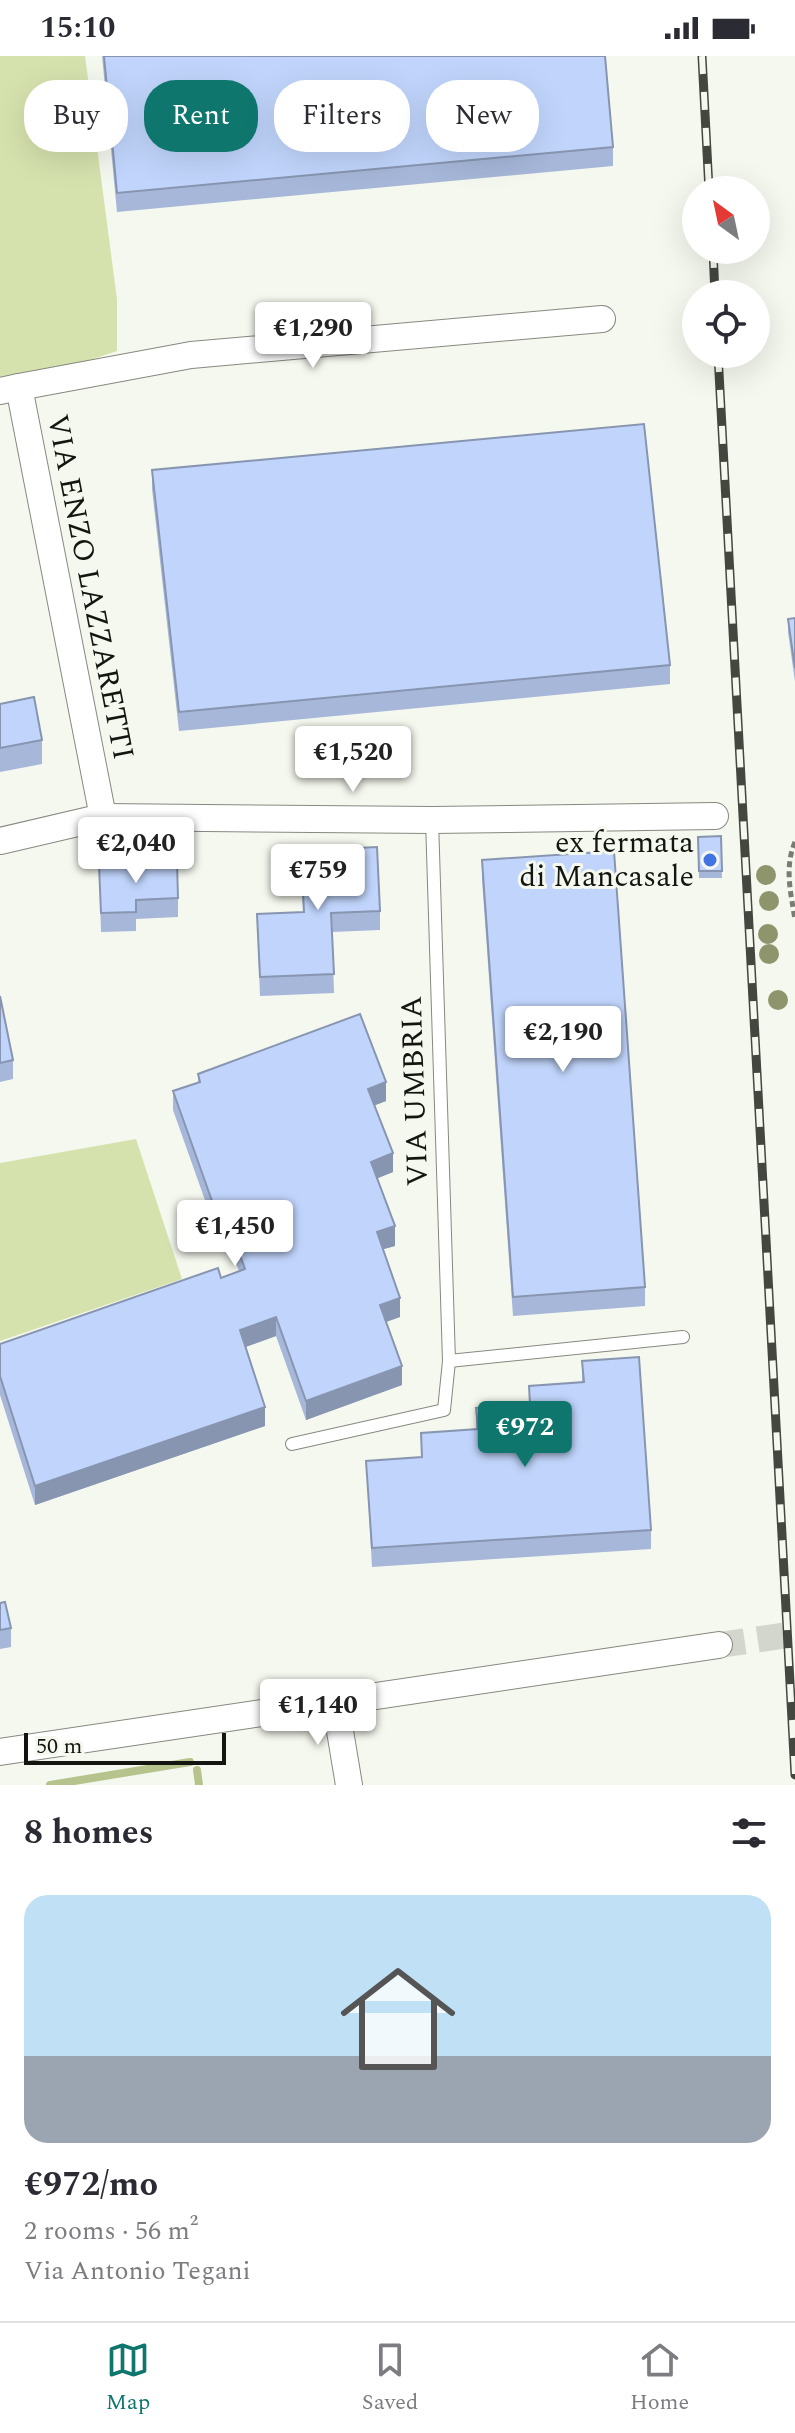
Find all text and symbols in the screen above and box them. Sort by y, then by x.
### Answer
text: 15:10 [40,5,115,51]
chip: Buy [24,80,128,152]
chip: Rent [144,80,258,152]
chip: Filters [274,80,410,152]
chip: New [426,80,539,152]
north arrow [682,176,770,264]
map controls [682,176,770,368]
button: locate [682,280,770,368]
pin: €1,290 [248,302,378,370]
text: €1,290 [273,308,353,348]
street label: VIA ENZO LAZZARETTI [34,410,146,764]
pin: €1,520 [288,726,418,794]
text: €1,520 [313,732,393,772]
pin: €2,040 [71,817,201,885]
place label: ex fermata di Mancasale [520,820,694,900]
text: €2,040 [96,823,176,863]
pin: €759 [271,844,365,912]
text: €759 [289,850,347,890]
marker: ex fermata di Mancasale [701,851,719,869]
street label: VIA UMBRIA [389,995,441,1187]
pin: €2,190 [498,1006,628,1074]
text: €2,190 [523,1012,603,1052]
pin: €1,450 [170,1200,300,1268]
text: €1,450 [195,1206,275,1246]
pin: €972 [478,1401,572,1469]
text: €972 [496,1407,554,1447]
pin: €1,140 [253,1679,383,1747]
text: €1,140 [278,1685,358,1725]
scale bar [24,1729,226,1765]
text: 50 m [36,1730,82,1763]
text: 8 homes [24,1807,154,1859]
icon: filters [727,1811,771,1855]
icon: home [326,1947,470,2091]
text: €972/mo [24,2159,158,2211]
text: 2 rooms · 56 m² [24,2211,198,2251]
text: Via Antonio Tegani [24,2251,251,2291]
tab: Map [106,2338,150,2419]
tab: Saved [362,2338,418,2419]
tab: Home [630,2338,689,2419]

